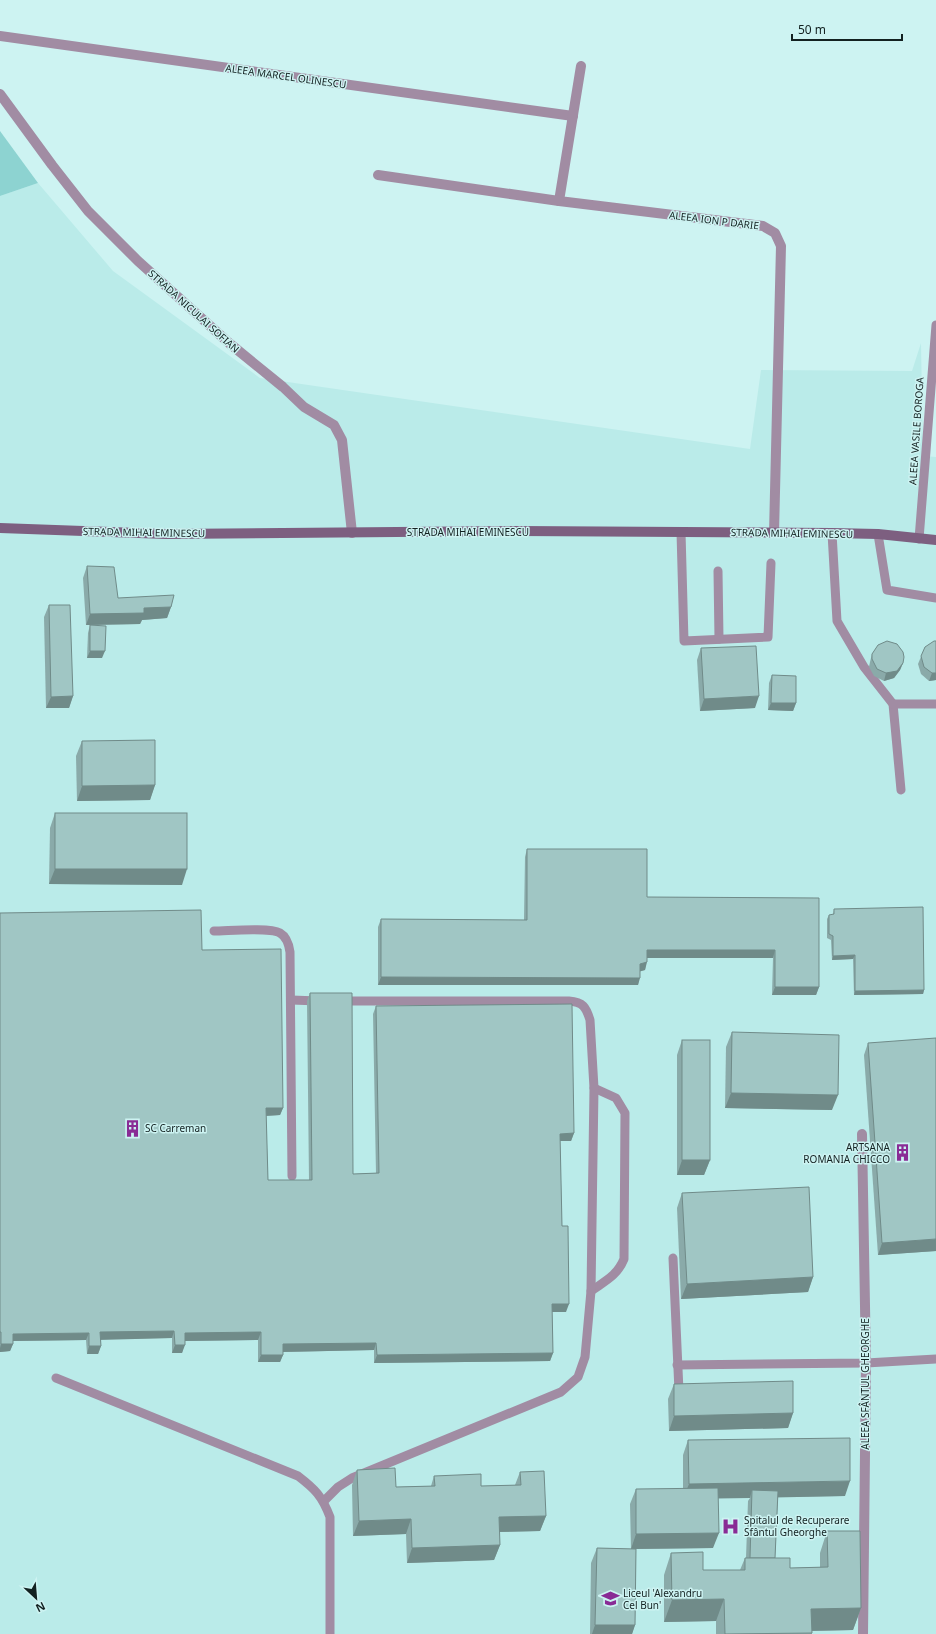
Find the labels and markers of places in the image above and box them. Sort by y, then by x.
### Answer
building icon: SC Carreman [122,1118,142,1138]
place label: SC Carreman [145,1121,206,1135]
place label: ARTSANA ROMANIA CHICCO [803,1140,891,1166]
building icon: ARTSANA ROMANIA CHICCO [893,1143,913,1163]
place label: Spitalul de Recuperare Sfântul Gheorghe [744,1513,850,1539]
hospital icon: Spitalul de Recuperare Sfântul Gheorghe [721,1516,741,1536]
place label: Liceul 'Alexandru Cel Bun' [623,1586,702,1612]
school or university icon: Liceul 'Alexandru Cel Bun' [600,1589,620,1609]

